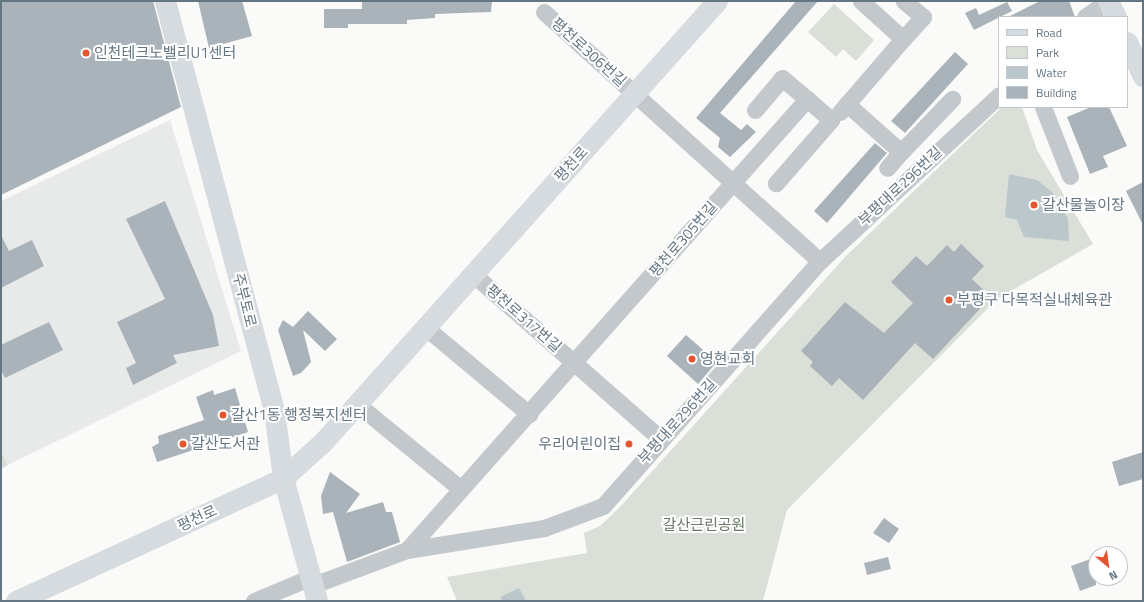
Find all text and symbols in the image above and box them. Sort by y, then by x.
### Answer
street label: 평천로306번길 [548,14,630,90]
legend [998,16,1128,108]
text: Road [1036,23,1062,42]
text: Park [1036,43,1059,62]
place label: 인천테크노밸리U1센터 [94,44,236,62]
marker: 인천테크노밸리U1센터 [81,48,91,58]
text: Water [1036,63,1067,82]
text: Building [1036,83,1077,102]
street label: 평천로 [550,143,592,185]
street label: 부평대로296번길 [854,143,946,229]
place label: 갈산물놀이장 [1042,196,1125,214]
street label: 평천로305번길 [645,198,721,280]
marker: 갈산물놀이장 [1029,200,1039,210]
street label: 주부토로 [230,271,260,329]
street label: 평천로317번길 [483,280,565,356]
place label: 부평구 다목적실내체육관 [957,291,1112,309]
marker: 부평구 다목적실내체육관 [944,295,954,305]
place label: 영현교회 [700,350,755,368]
marker: 영현교회 [687,354,697,364]
street label: 부평대로296번길 [634,375,720,467]
place label: 갈산1동 행정복지센터 [231,406,367,424]
marker: 갈산1동 행정복지센터 [218,410,228,420]
place label: 갈산도서관 [191,435,260,453]
place label: 우리어린이집 [538,435,621,453]
marker: 갈산도서관 [178,439,188,449]
marker: 우리어린이집 [624,439,634,449]
street label: 평천로 [174,501,220,535]
park label: 갈산근린공원 [663,516,745,534]
north arrow [1088,546,1128,586]
text: N [1106,567,1121,584]

